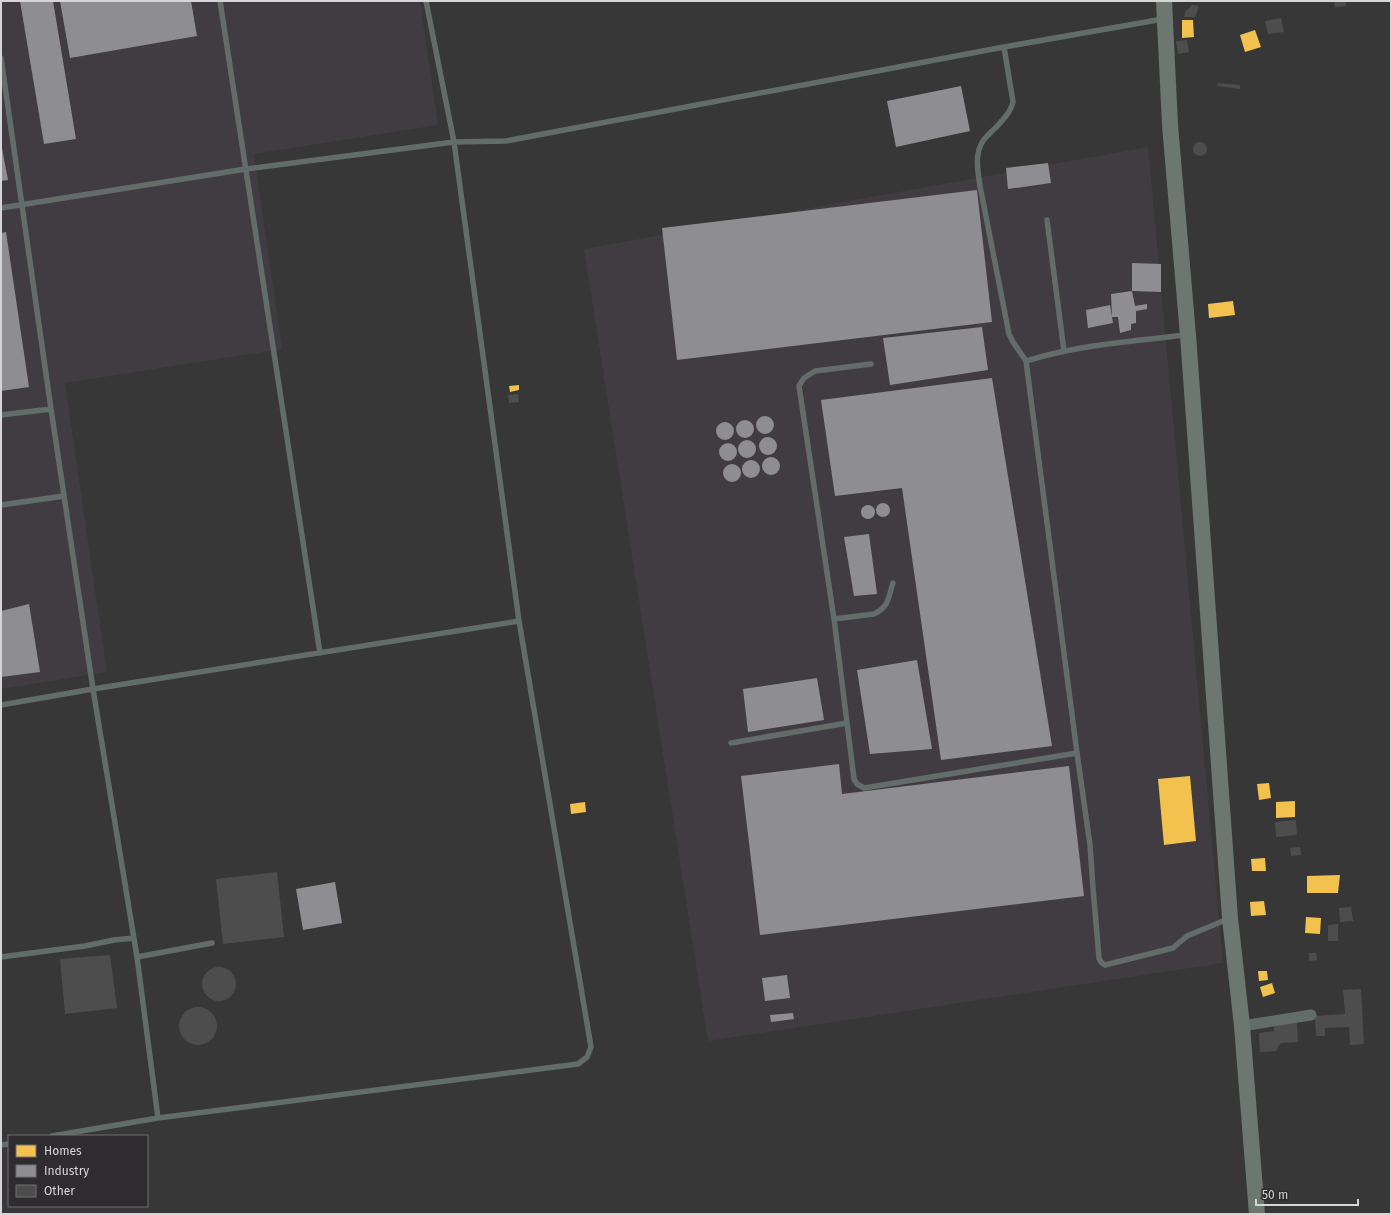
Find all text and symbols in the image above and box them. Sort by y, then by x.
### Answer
legend [8,1135,148,1207]
text: Homes [44,1144,82,1158]
text: Industry [44,1164,89,1178]
scale bar [1256,1181,1358,1207]
text: Other [44,1184,75,1198]
text: 50 m [1262,1188,1288,1202]

